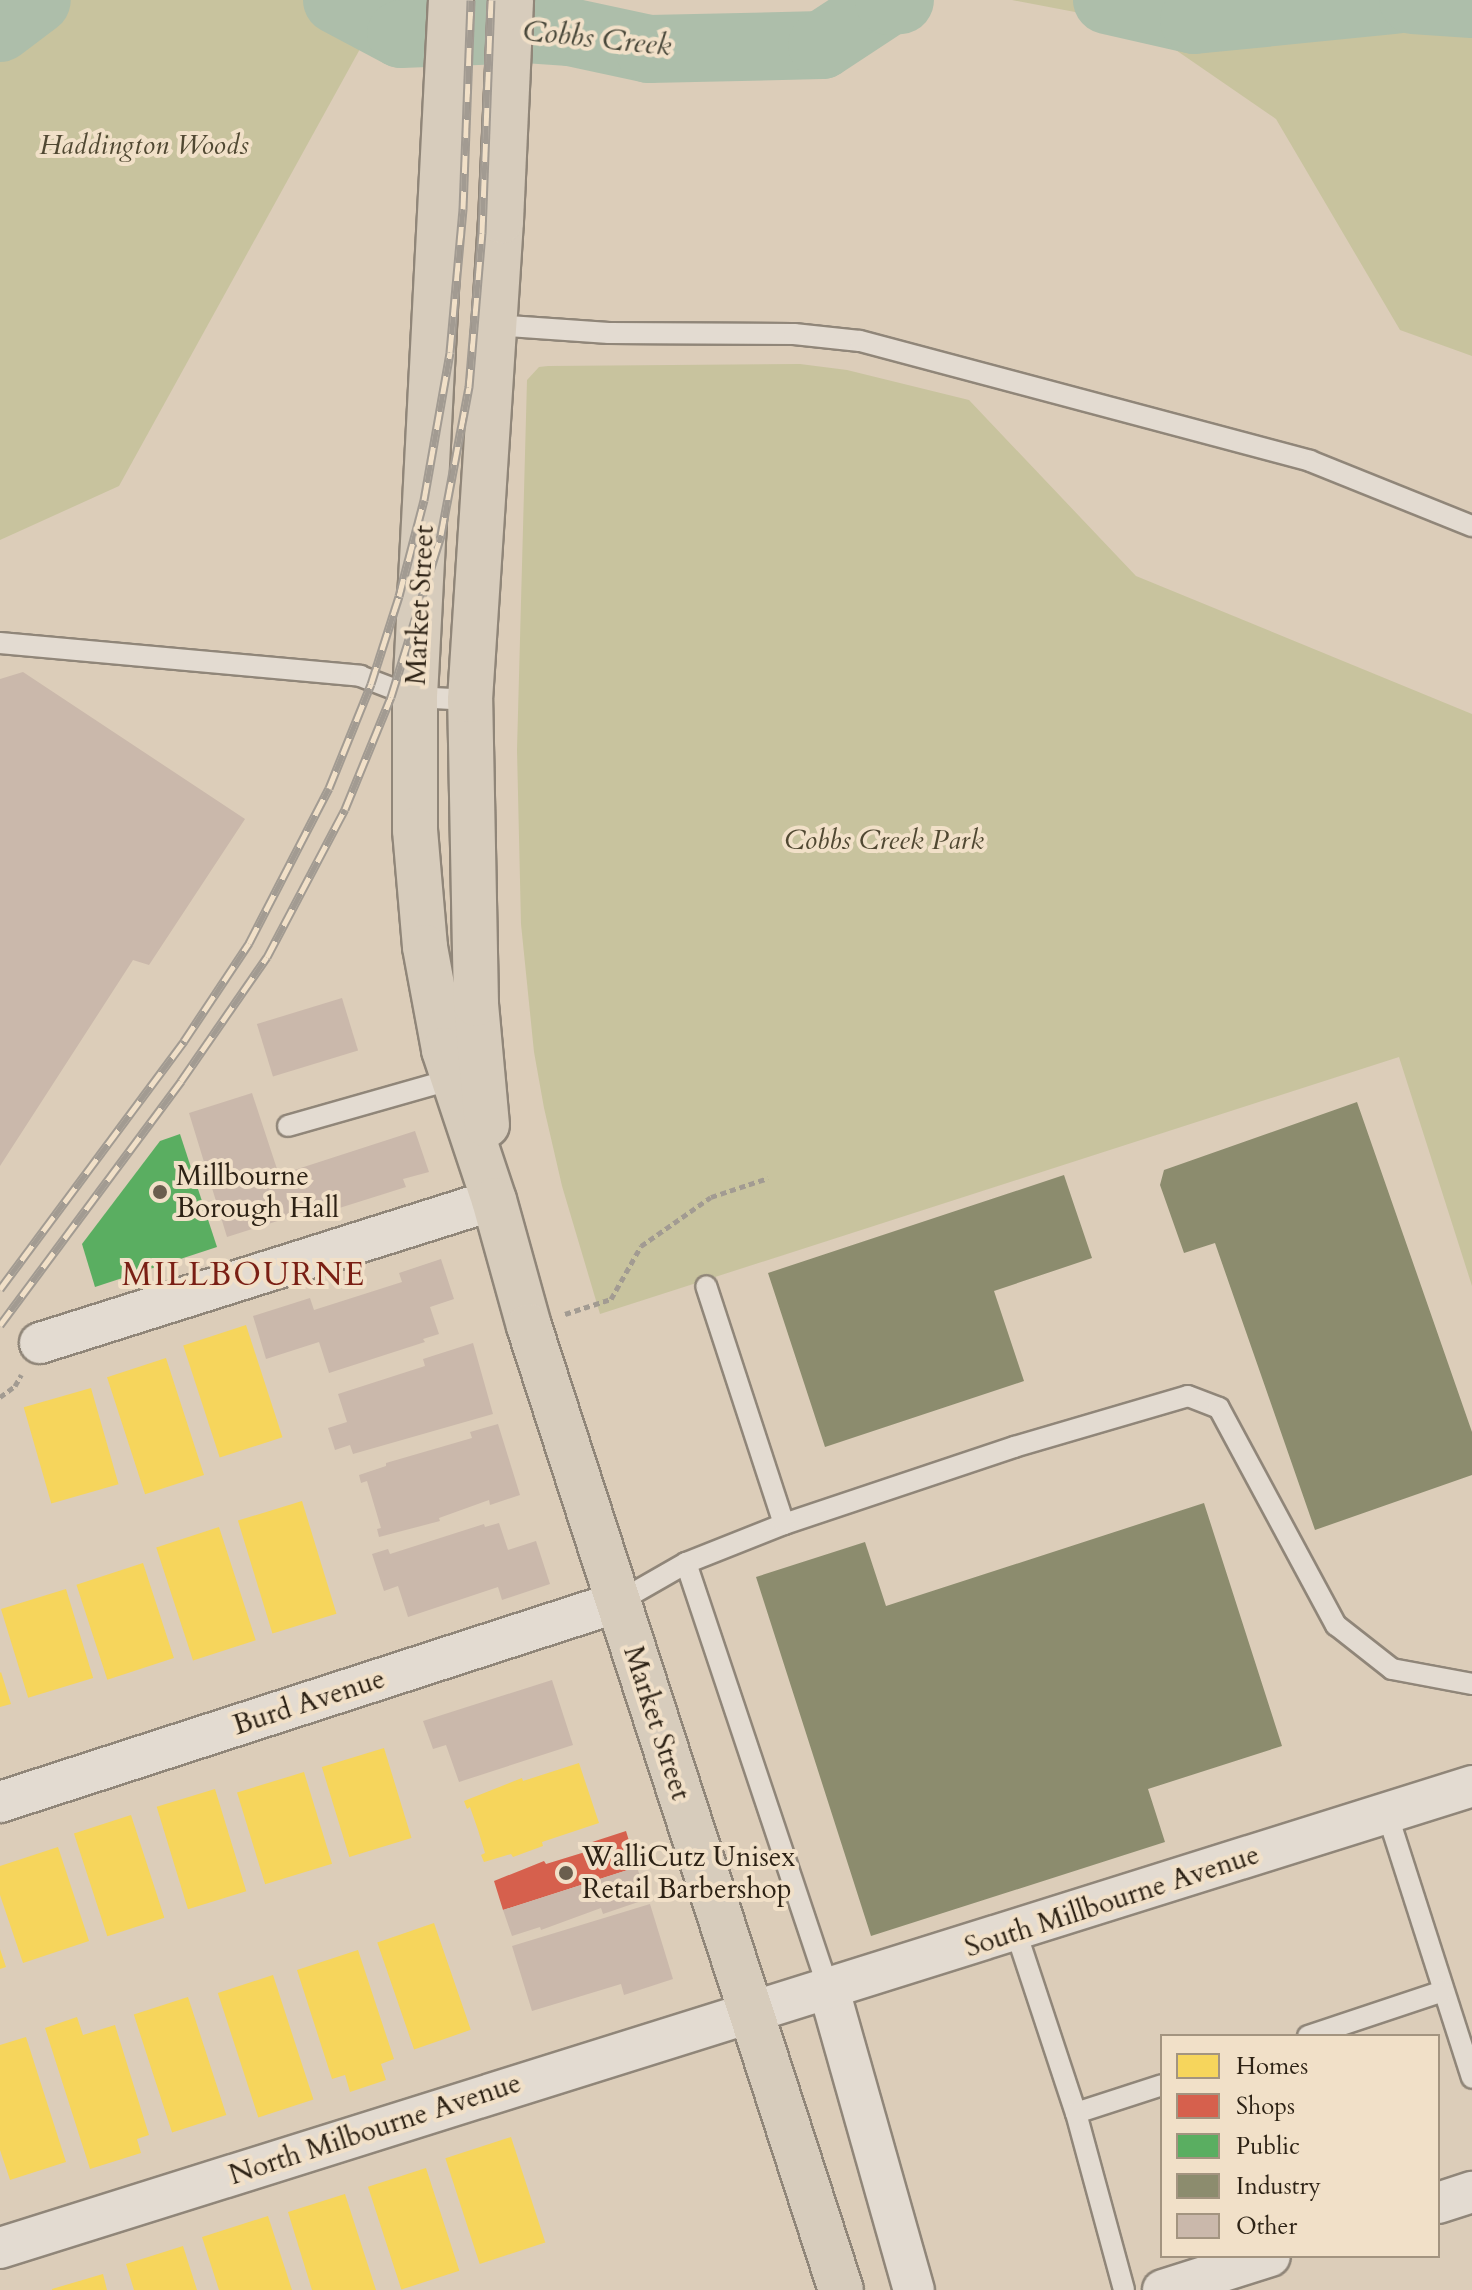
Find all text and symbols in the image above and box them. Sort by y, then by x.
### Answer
water label: Cobbs Creek [521,13,673,65]
park label: Haddington Woods [39,128,249,162]
street label: Market Street [399,524,441,686]
park label: Cobbs Creek Park [784,823,984,857]
place label: Millbourne Borough Hall [176,1159,339,1225]
marker: Millbourne Borough Hall [151,1183,169,1201]
district label: MILLBOURNE [122,1256,366,1294]
street label: Market Street [616,1642,698,1804]
street label: Burd Avenue [229,1662,389,1742]
street label: South Millbourne Avenue [961,1838,1263,1964]
place label: WalliCutz Unisex Retail Barbershop [582,1840,795,1906]
marker: WalliCutz Unisex Retail Barbershop [557,1864,575,1882]
legend [1160,2034,1440,2258]
text: Homes [1236,2050,1308,2083]
street label: North Milbourne Avenue [225,2066,525,2192]
text: Shops [1236,2090,1295,2123]
text: Public [1236,2130,1300,2163]
text: Industry [1236,2170,1321,2203]
text: Other [1236,2210,1297,2243]

